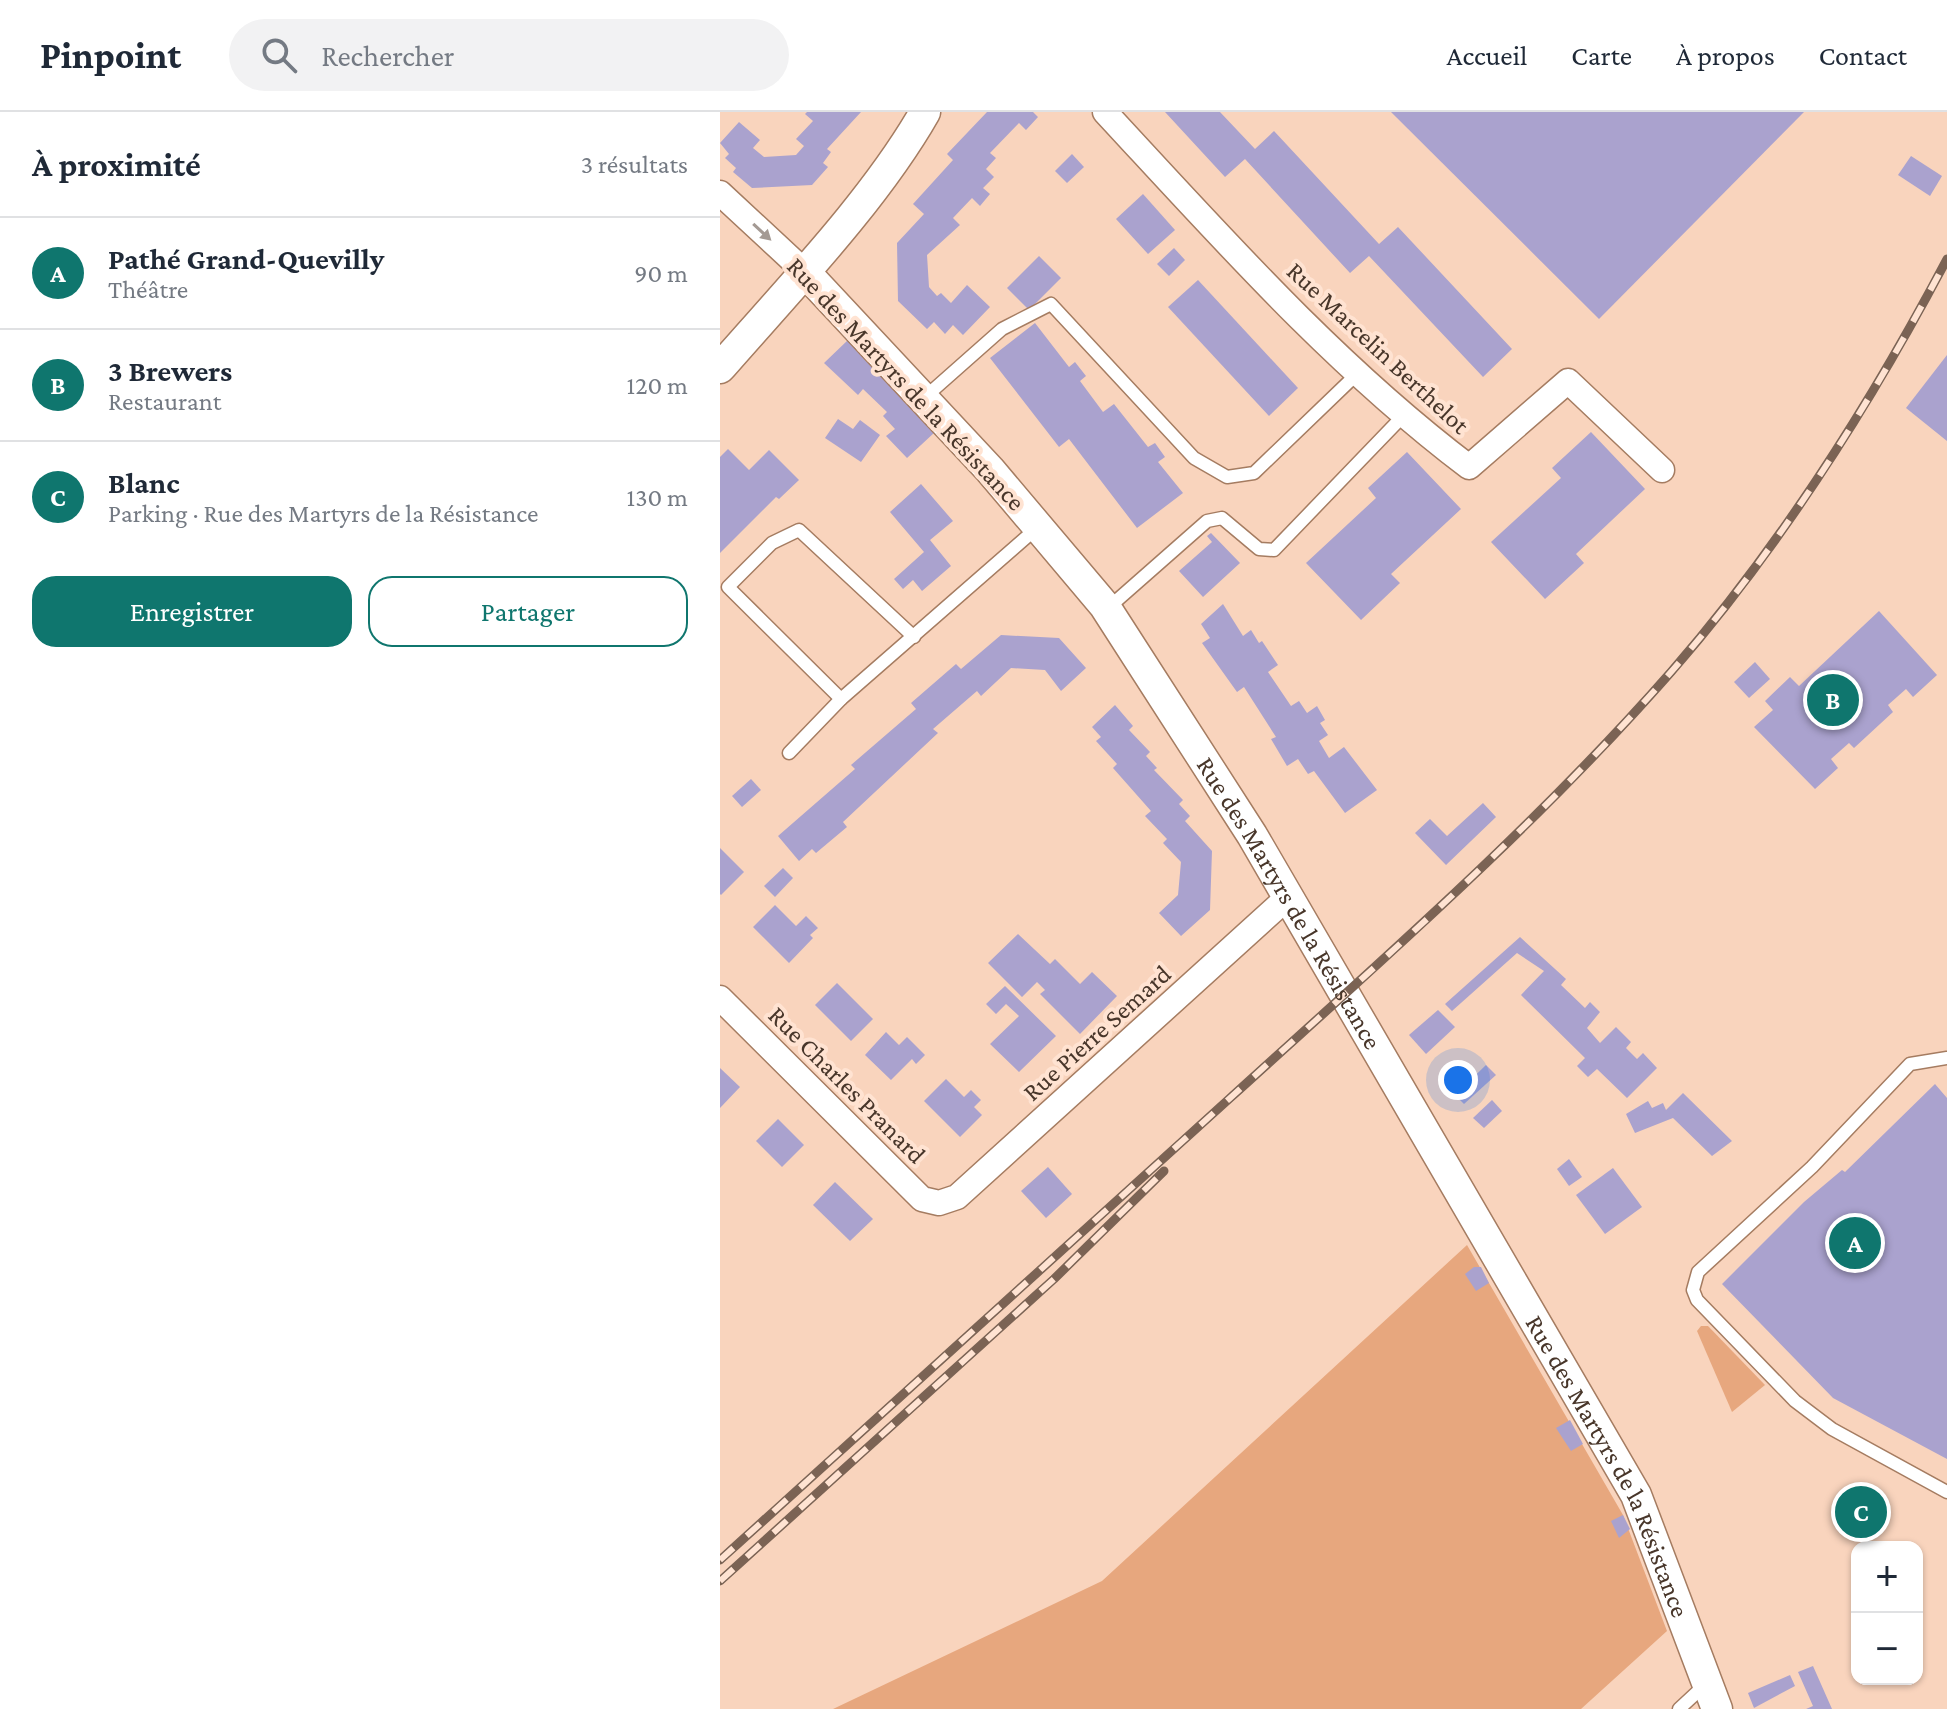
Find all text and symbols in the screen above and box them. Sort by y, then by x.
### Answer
search box [229,19,789,91]
icon: search [257,33,301,77]
text: Pinpoint [40,34,181,76]
text: Rechercher [321,39,455,72]
text: Accueil [1447,40,1527,71]
text: Carte [1571,40,1632,71]
text: À propos [1676,40,1775,71]
text: Contact [1819,40,1907,71]
text: À proximité [32,146,201,183]
text: 3 résultats [581,150,688,179]
one-way arrow [752,223,771,241]
text: Pathé Grand-Quevilly [108,242,384,275]
street label: Rue des Martyrs de la Résistance [781,252,1031,516]
street label: Rue Marcelin Berthelot [1281,256,1475,440]
text: A [50,259,66,288]
text: 90 m [634,259,688,288]
text: Théâtre [108,275,188,304]
text: 3 Brewers [108,354,232,387]
text: B [50,371,66,400]
text: 120 m [627,371,688,400]
text: Restaurant [108,387,221,416]
text: Blanc [108,466,180,499]
text: C [50,483,66,512]
text: 130 m [627,483,688,512]
text: Parking · Rue des Martyrs de la Résistance [108,499,538,528]
button: Enregistrer [32,576,352,647]
button: Partager [368,576,688,647]
pin: B [1807,670,1859,730]
street label: Rue des Martyrs de la Résistance [1191,751,1388,1054]
street label: Rue Pierre Semard [1017,959,1177,1107]
street label: Rue Charles Pranard [762,1000,932,1170]
your location [1438,1060,1478,1100]
pin: A [1829,1213,1881,1273]
street label: Rue des Martyrs de la Résistance [1520,1310,1695,1621]
pin: C [1835,1482,1887,1542]
map controls [1851,1541,1923,1685]
button: + [1851,1541,1923,1613]
button: − [1851,1613,1923,1685]

